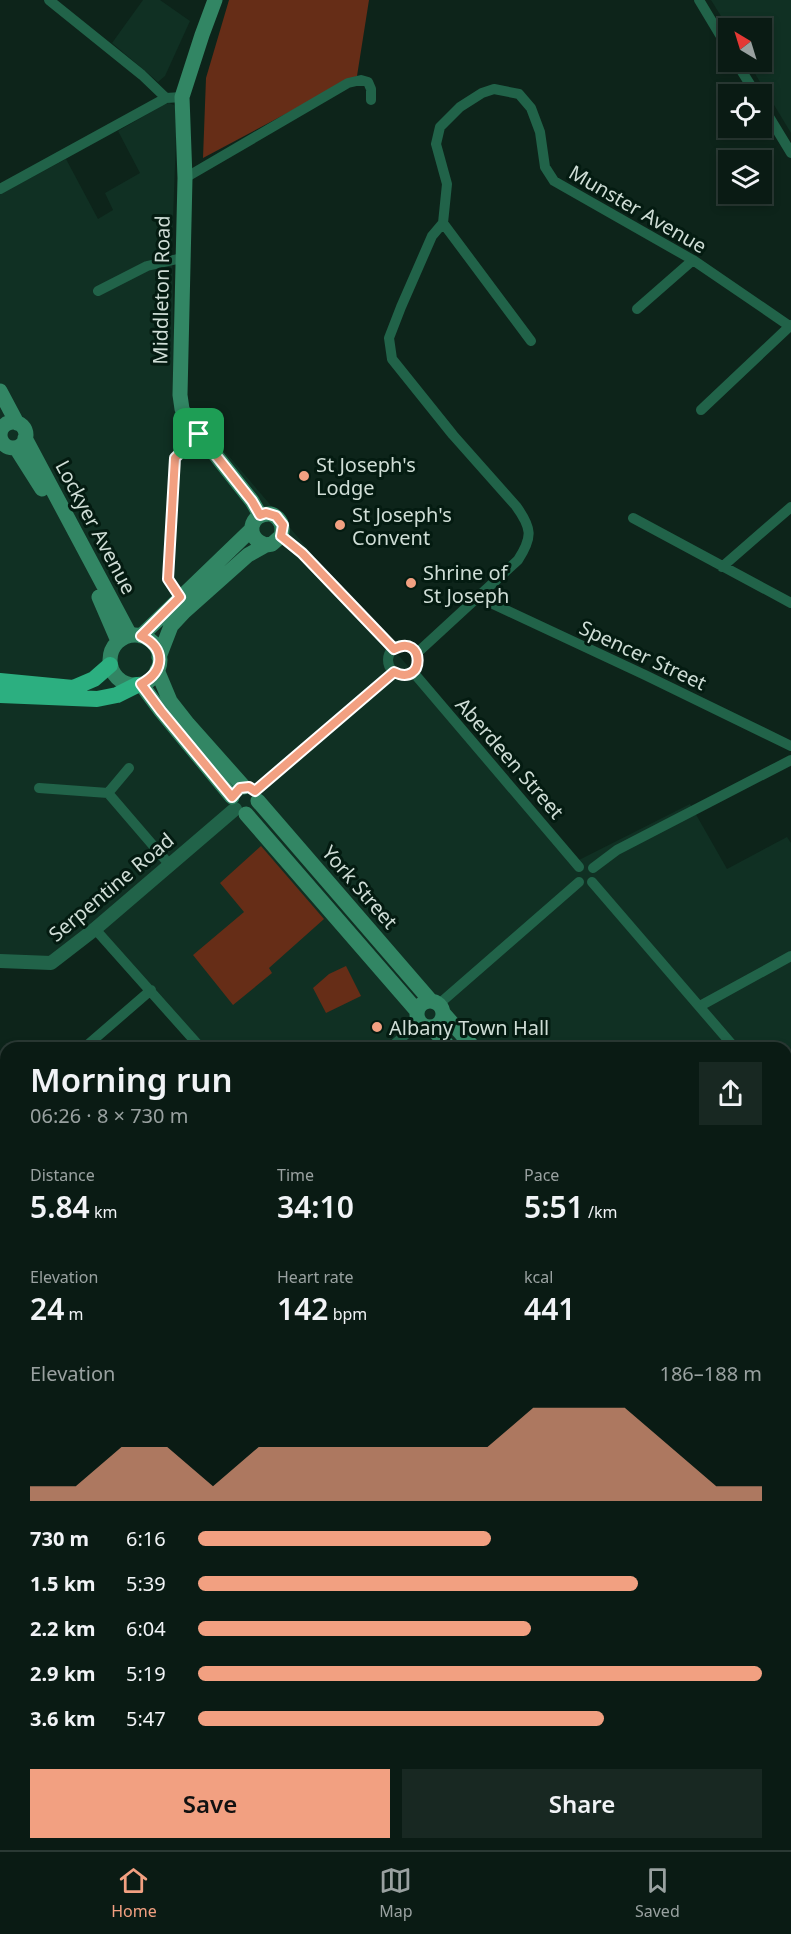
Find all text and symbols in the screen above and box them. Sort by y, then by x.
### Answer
north arrow [718,18,772,72]
map controls [718,18,772,204]
button: locate [718,84,772,138]
button: layers [718,150,772,204]
street label: Munster Avenue [564,159,712,259]
street label: Middleton Road [146,215,176,365]
pin [173,408,224,459]
icon: arrive [182,417,215,450]
place label: St Joseph's Lodge [316,451,416,501]
street label: Lockyer Avenue [49,455,143,599]
marker: St Joseph's Lodge [297,469,311,483]
place label: St Joseph's Convent [352,501,452,551]
marker: St Joseph's Convent [333,518,347,532]
place label: Shrine of St Joseph [423,559,509,609]
marker: Shrine of St Joseph [404,576,418,590]
street label: Spencer Street [575,614,711,696]
street label: Aberdeen Street [450,692,570,824]
street label: Serpentine Road [43,827,179,947]
street label: York Street [316,839,404,935]
place label: Albany Town Hall [389,1014,549,1041]
marker: Albany Town Hall [370,1020,384,1034]
text: Morning run [30,1057,232,1102]
button: share [699,1062,762,1125]
text: 06:26 · 8 × 730 m [30,1102,188,1129]
text: Distance [30,1164,95,1186]
text: Time [277,1164,314,1186]
text: Pace [524,1164,559,1186]
text: 5.84 [30,1186,90,1227]
text: 34:10 [277,1186,354,1227]
text: 5:51 [524,1186,584,1227]
text: km [90,1201,117,1223]
text: /km [584,1201,617,1223]
text: Elevation [30,1266,98,1288]
text: Heart rate [277,1266,353,1288]
text: kcal [524,1266,553,1288]
text: 24 [30,1288,64,1329]
text: 142 [277,1288,328,1329]
text: 441 [524,1288,575,1329]
text: m [64,1303,83,1325]
text: bpm [328,1303,367,1325]
text: Elevation [30,1360,115,1387]
text: 186–188 m [659,1360,762,1387]
text: 730 m [30,1525,89,1552]
text: 6:16 [126,1525,166,1552]
text: 1.5 km [30,1570,96,1597]
text: 5:39 [126,1570,166,1597]
text: 2.2 km [30,1615,96,1642]
text: 6:04 [126,1615,166,1642]
text: 2.9 km [30,1660,96,1687]
text: 5:19 [126,1660,166,1687]
text: 3.6 km [30,1705,96,1732]
text: 5:47 [126,1705,166,1732]
button: Save [30,1769,390,1838]
button: Share [402,1769,762,1838]
tab: Home [111,1864,157,1922]
tab: Map [379,1864,413,1922]
tab: Saved [635,1864,680,1922]

